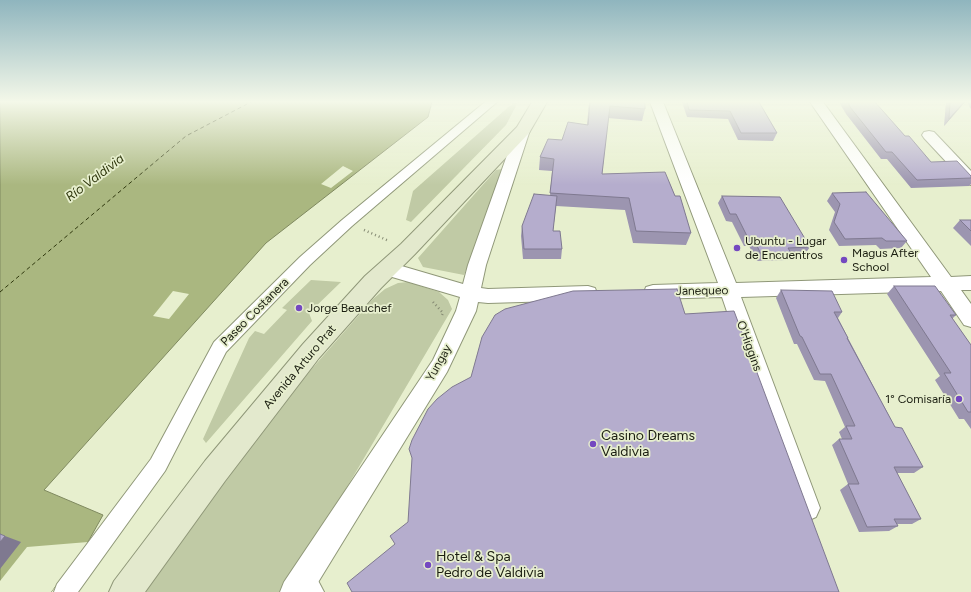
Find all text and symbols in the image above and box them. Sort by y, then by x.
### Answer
water label: Río Valdivia [63,151,127,205]
place label: Ubuntu - Lugar de Encuentros [745,234,826,262]
marker: Ubuntu - Lugar de Encuentros [732,243,742,253]
place label: Magus After School [852,246,918,274]
marker: Magus After School [839,255,849,265]
street label: Paseo Costanera [218,275,292,349]
street label: Janequeo [676,283,728,299]
place label: Jorge Beauchef [307,301,392,315]
marker: Jorge Beauchef [294,303,304,313]
street label: O'Higgins [733,319,765,373]
street label: Avenida Arturo Prat [261,322,339,412]
street label: Yungay [423,342,455,384]
place label: 1° Comisaría [885,392,951,406]
marker: 1° Comisaría [954,394,964,404]
place label: Casino Dreams Valdivia [601,428,695,460]
marker: Casino Dreams Valdivia [588,439,598,449]
place label: Hotel & Spa Pedro de Valdivia [436,549,544,582]
marker: Hotel & Spa Pedro de Valdivia [423,560,433,570]

